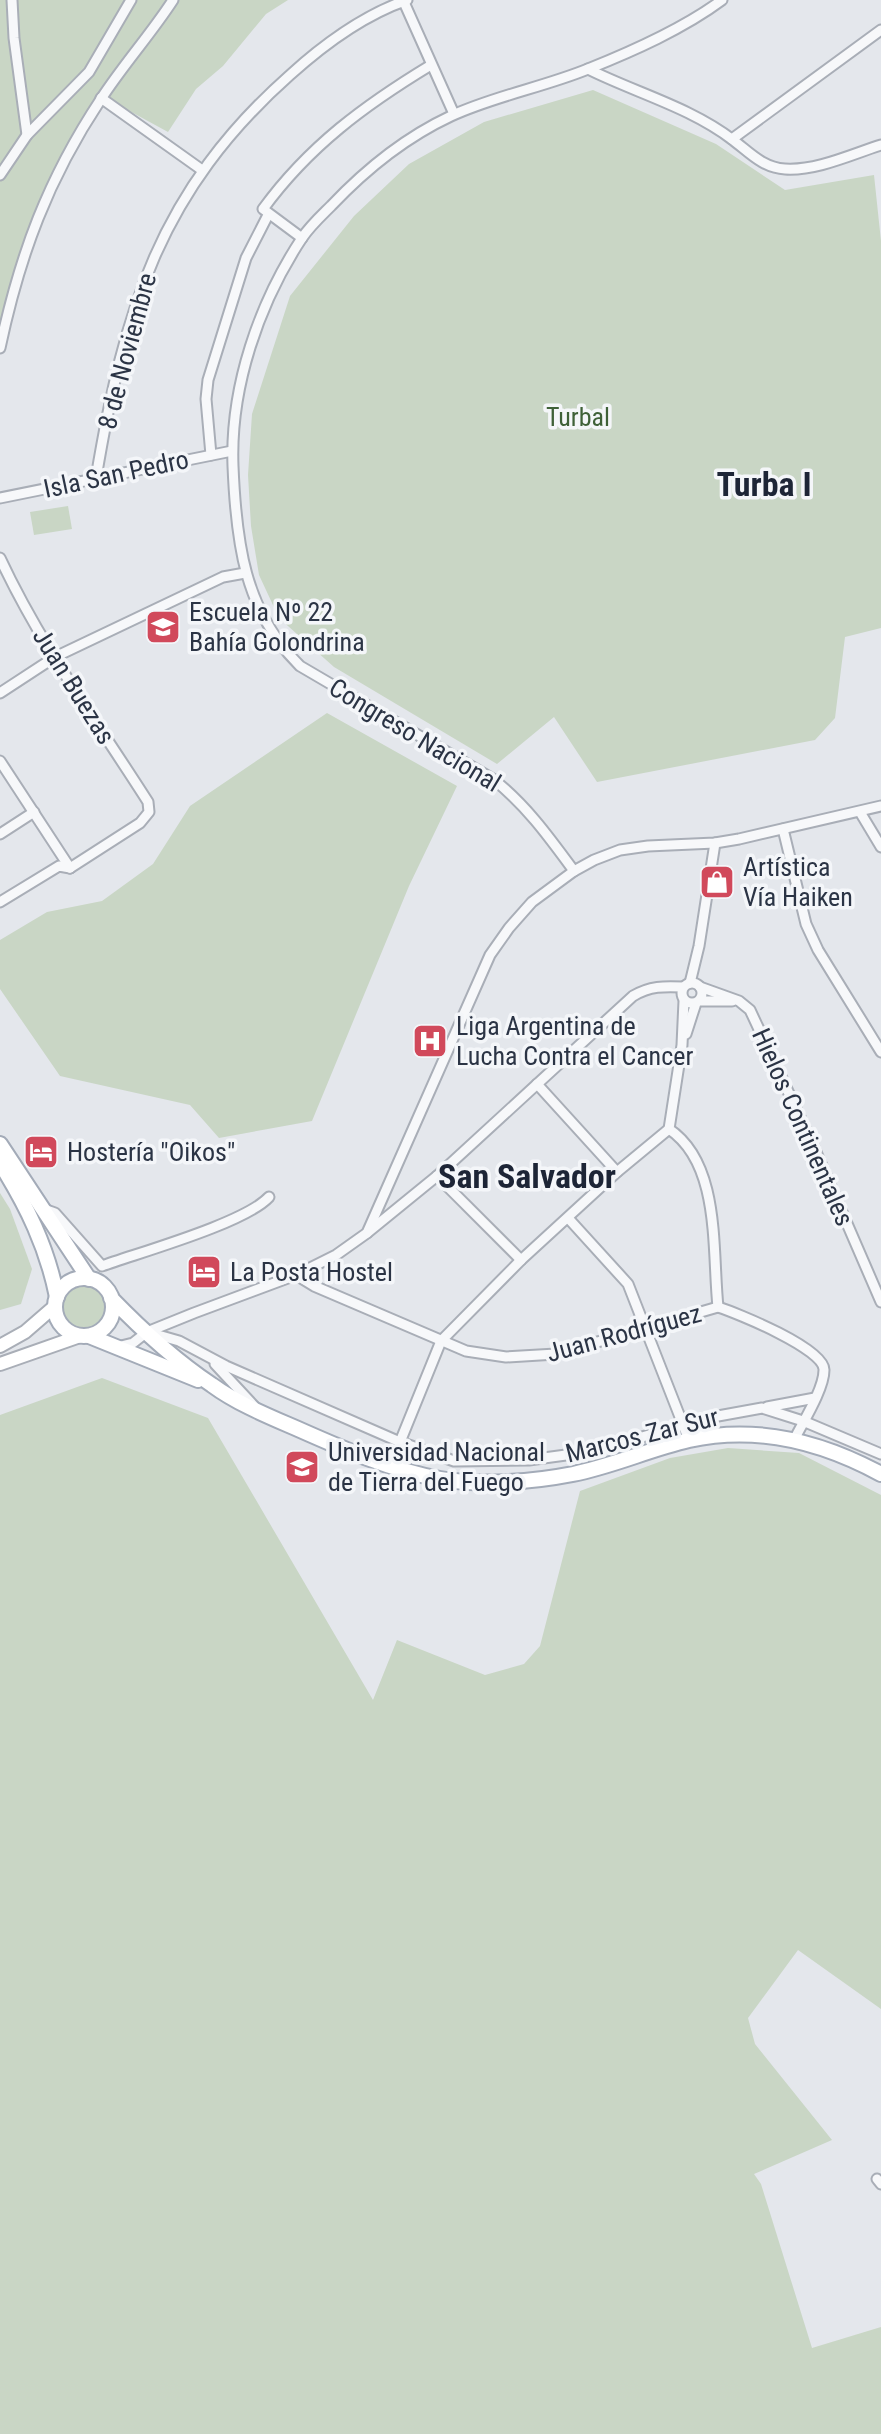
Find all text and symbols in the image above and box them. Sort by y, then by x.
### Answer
street label: 8 de Noviembre [92,270,162,432]
park label: Turbal [546,402,610,432]
street label: Isla San Pedro [41,444,191,504]
district label: Turba I [716,464,812,504]
place label: Escuela Nº 22 Bahía Golondrina [189,597,365,657]
school or university icon: Escuela Nº 22 Bahía Golondrina [144,608,182,646]
street label: Juan Buezas [27,623,121,749]
street label: Congreso Nacional [324,672,506,798]
place label: Artística Vía Haiken [743,852,853,912]
shop icon: Artística Vía Haiken [698,863,736,901]
place label: Liga Argentina de Lucha Contra el Cancer [456,1011,693,1071]
hospital icon: Liga Argentina de Lucha Contra el Cancer [411,1022,449,1060]
street label: Hielos Continentales [746,1024,860,1230]
hotel icon: Hostería "Oikos" [22,1133,60,1171]
place label: Hostería "Oikos" [67,1137,235,1167]
district label: San Salvador [438,1156,616,1196]
hotel icon: La Posta Hostel [185,1253,223,1291]
place label: La Posta Hostel [230,1257,393,1287]
street label: Juan Rodríguez [543,1298,705,1368]
street label: Marcos Zar Sur [562,1401,722,1468]
place label: Universidad Nacional de Tierra del Fuego [328,1437,545,1497]
school or university icon: Universidad Nacional de Tierra del Fuego [283,1448,321,1486]

